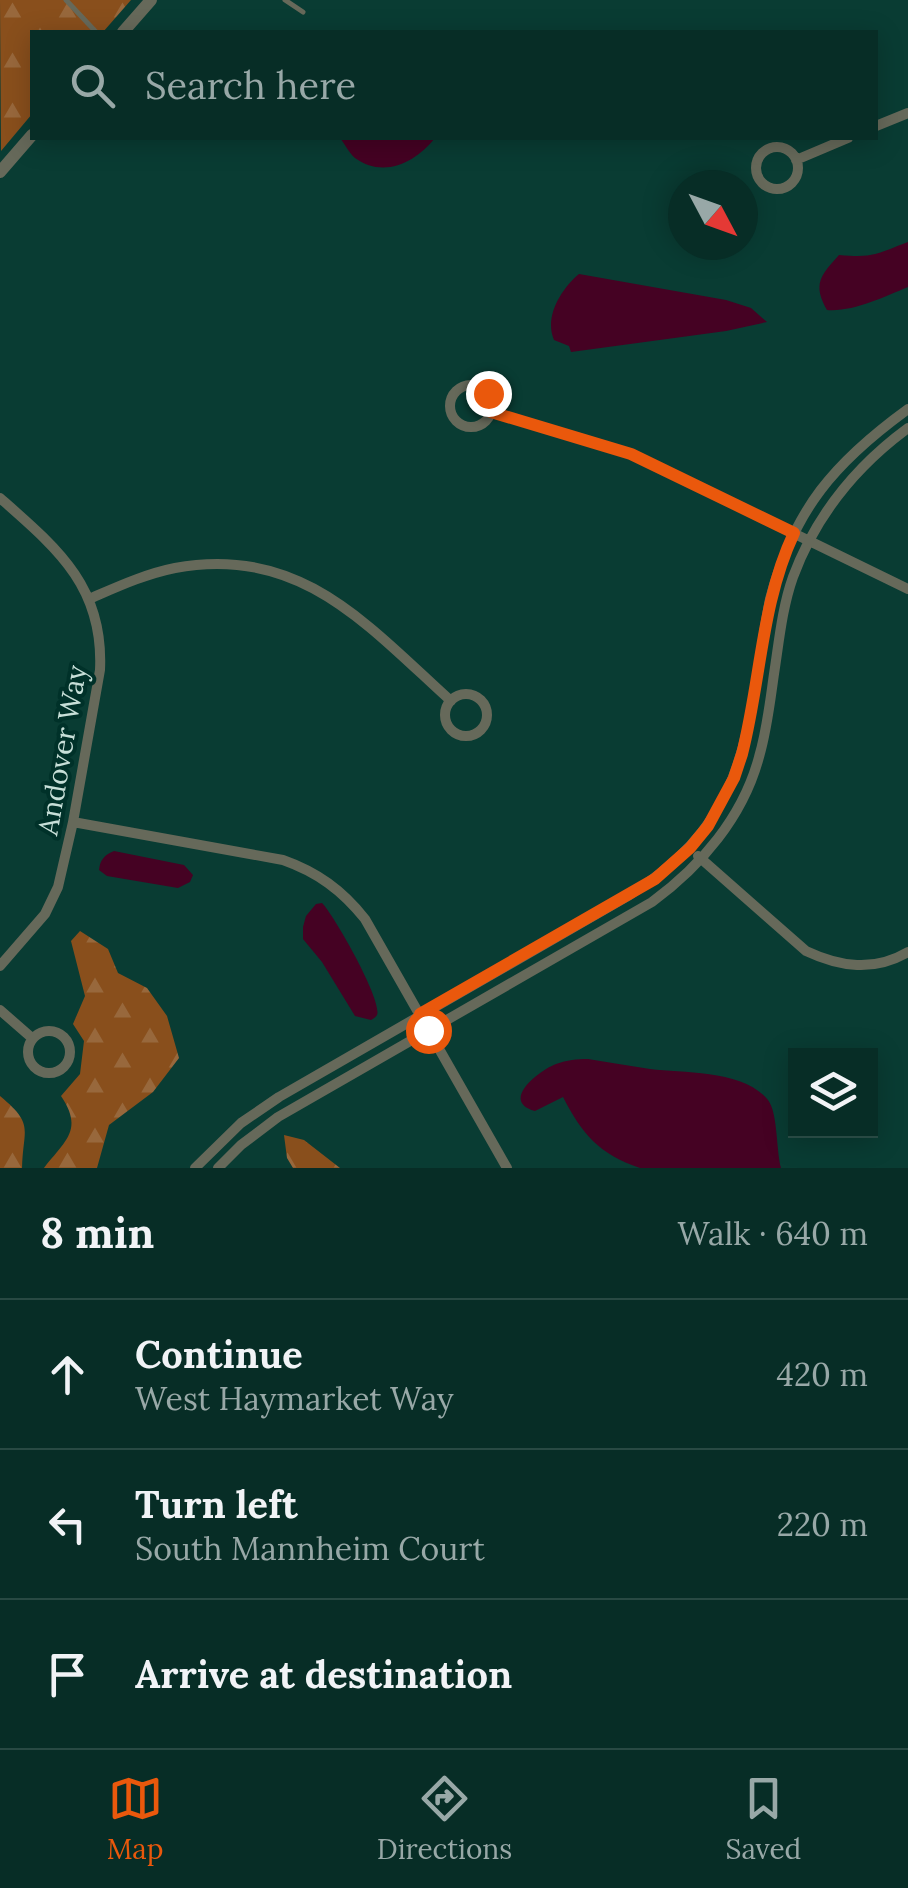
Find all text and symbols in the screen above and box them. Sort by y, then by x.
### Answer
search box [30,30,878,140]
icon: search [65,58,120,113]
text: Search here [145,61,356,109]
north arrow [668,170,758,260]
route end [466,371,512,417]
street label: Andover Way [29,662,95,839]
route start [406,1008,452,1054]
map controls [788,1048,878,1138]
button: layers [788,1048,878,1138]
text: 8 min [40,1206,154,1260]
text: Walk · 640 m [677,1213,868,1254]
text: Continue [135,1330,303,1378]
icon: ahead [40,1347,95,1402]
text: 420 m [777,1354,868,1395]
text: West Haymarket Way [135,1378,454,1419]
text: Turn left [135,1480,298,1528]
icon: left [40,1497,95,1552]
text: 220 m [777,1504,868,1545]
text: South Mannheim Court [135,1528,485,1569]
icon: arrive [40,1647,95,1702]
text: Arrive at destination [135,1650,512,1698]
tab: Map [107,1771,164,1867]
tab: Directions [377,1771,512,1867]
tab: Saved [726,1771,801,1867]

